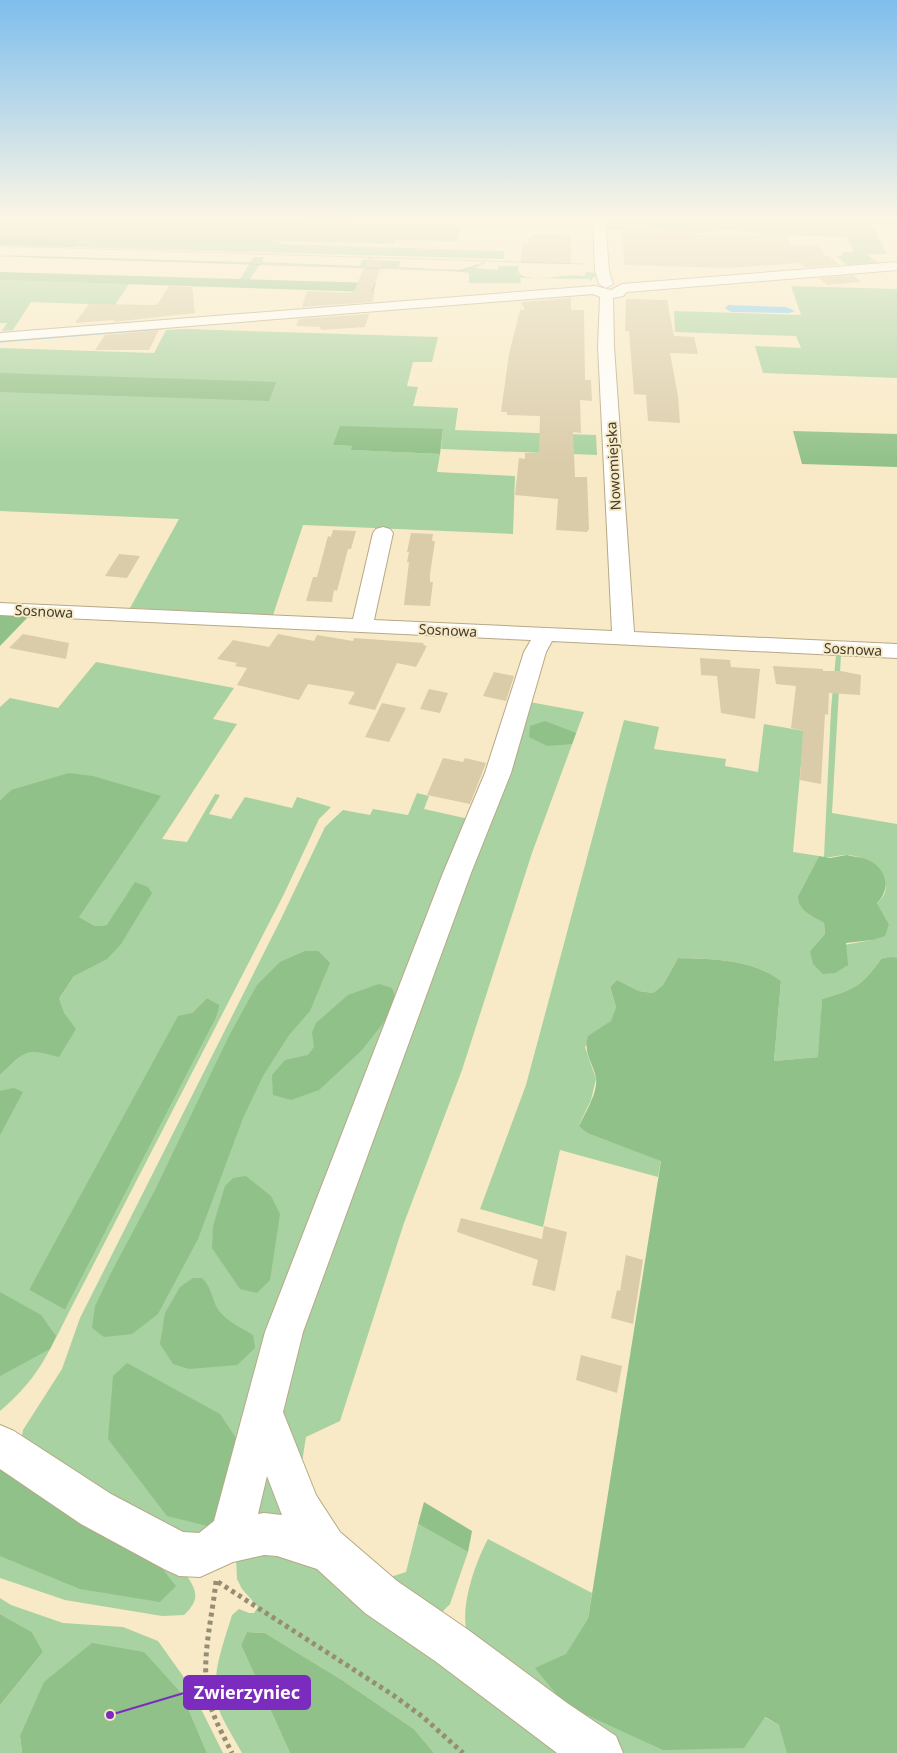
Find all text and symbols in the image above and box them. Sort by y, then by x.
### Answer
street label: Nowomiejska [601,421,625,511]
street label: Sosnowa [14,600,74,622]
street label: Sosnowa [418,619,478,641]
street label: Sosnowa [823,638,883,660]
callout: Zwierzyniec [184,1676,310,1709]
text: Zwierzyniec [194,1680,300,1704]

